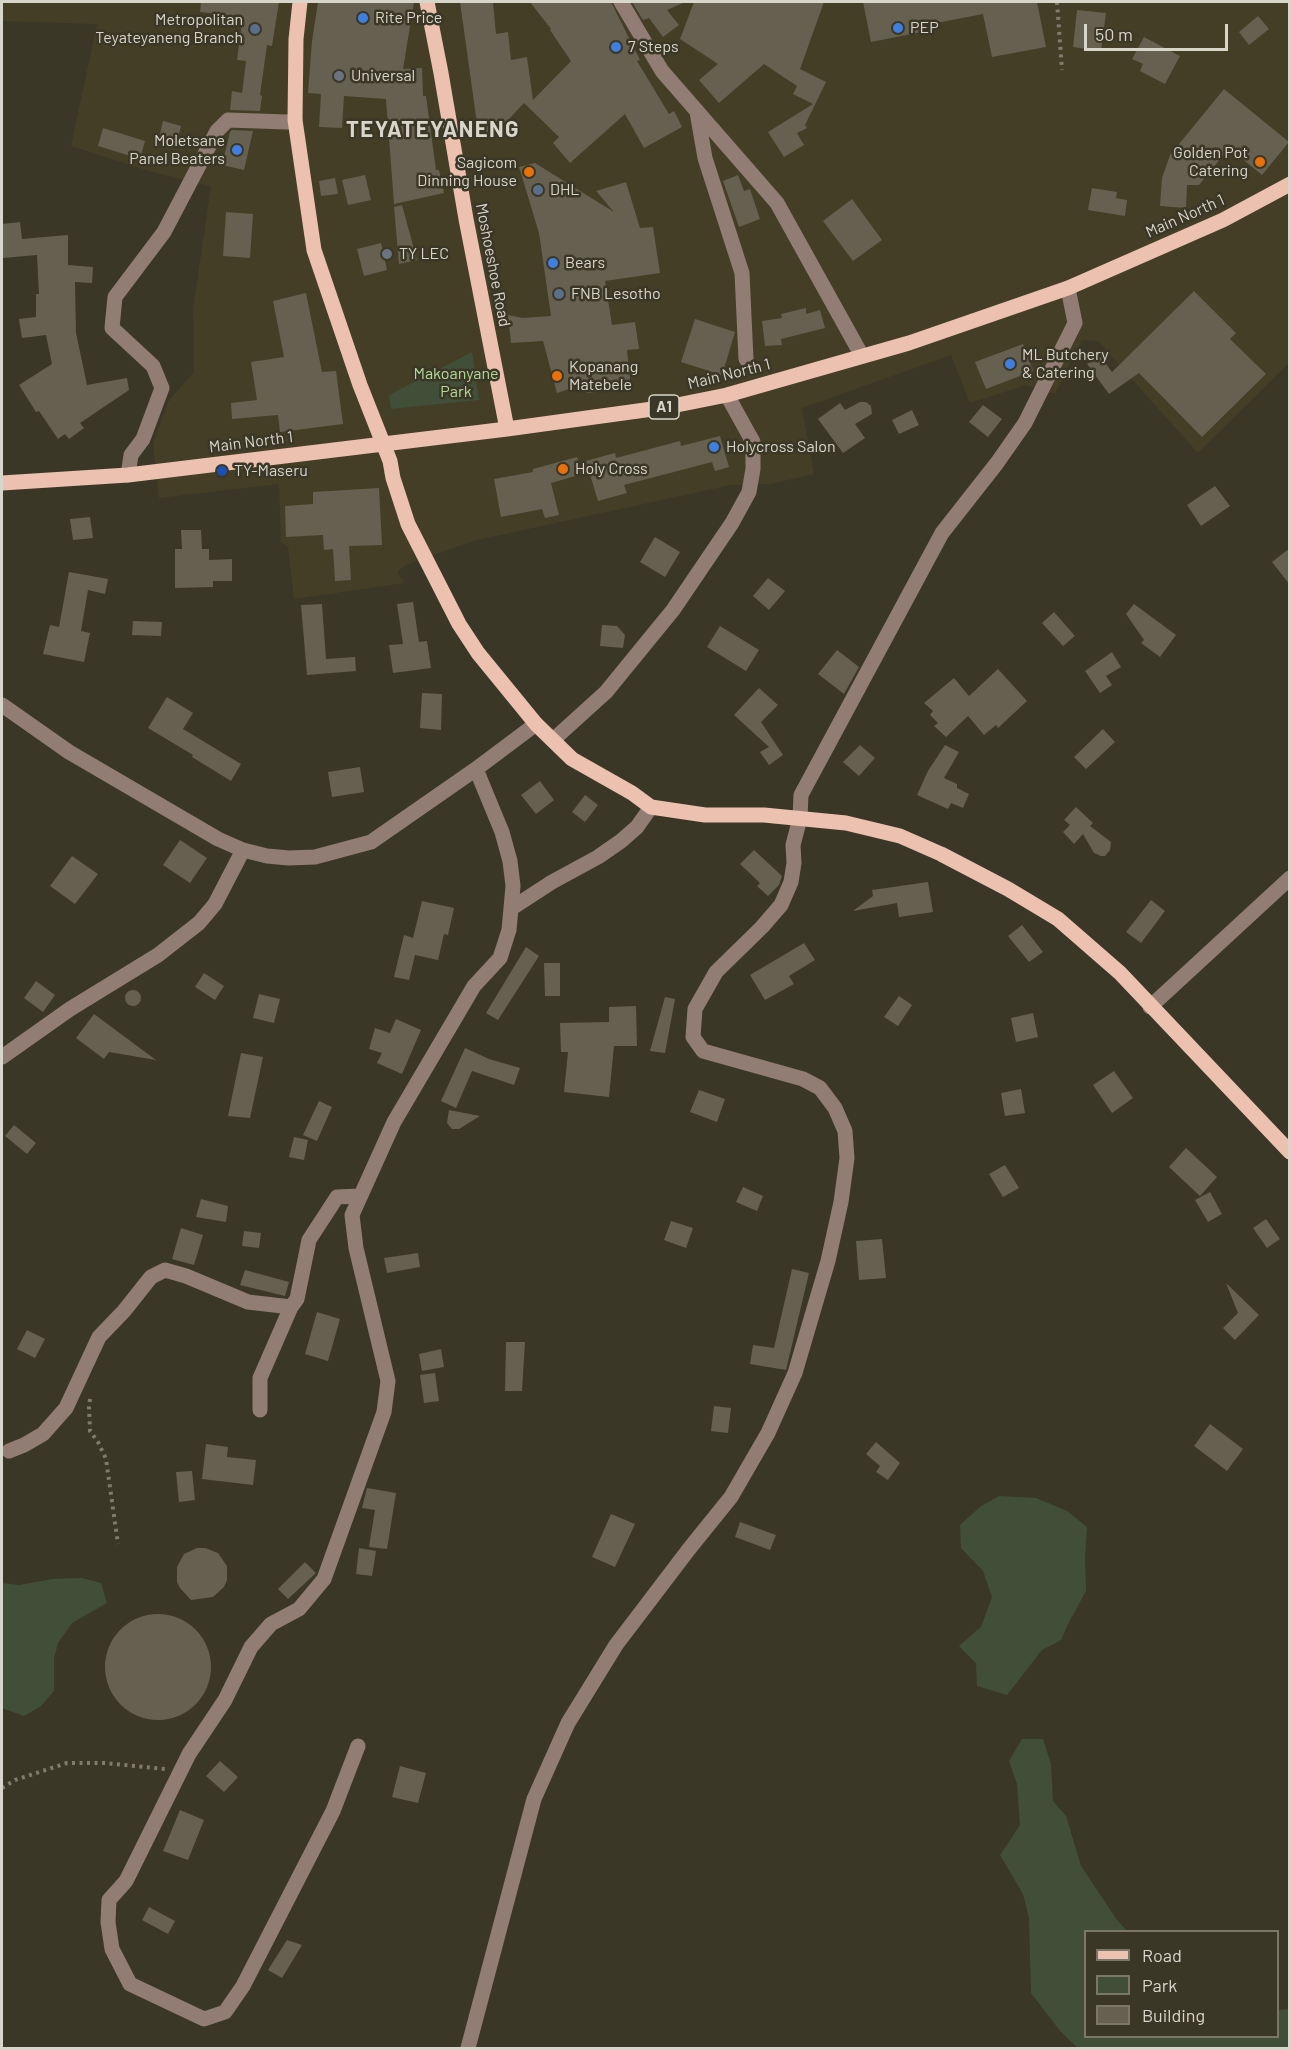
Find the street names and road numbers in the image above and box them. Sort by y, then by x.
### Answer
street label: Main North 1 [1143,190,1227,242]
street label: Moshoeshoe Road [472,202,514,328]
street label: Main North 1 [686,354,772,394]
road number: A1 [649,395,679,419]
street label: Main North 1 [208,427,294,457]

